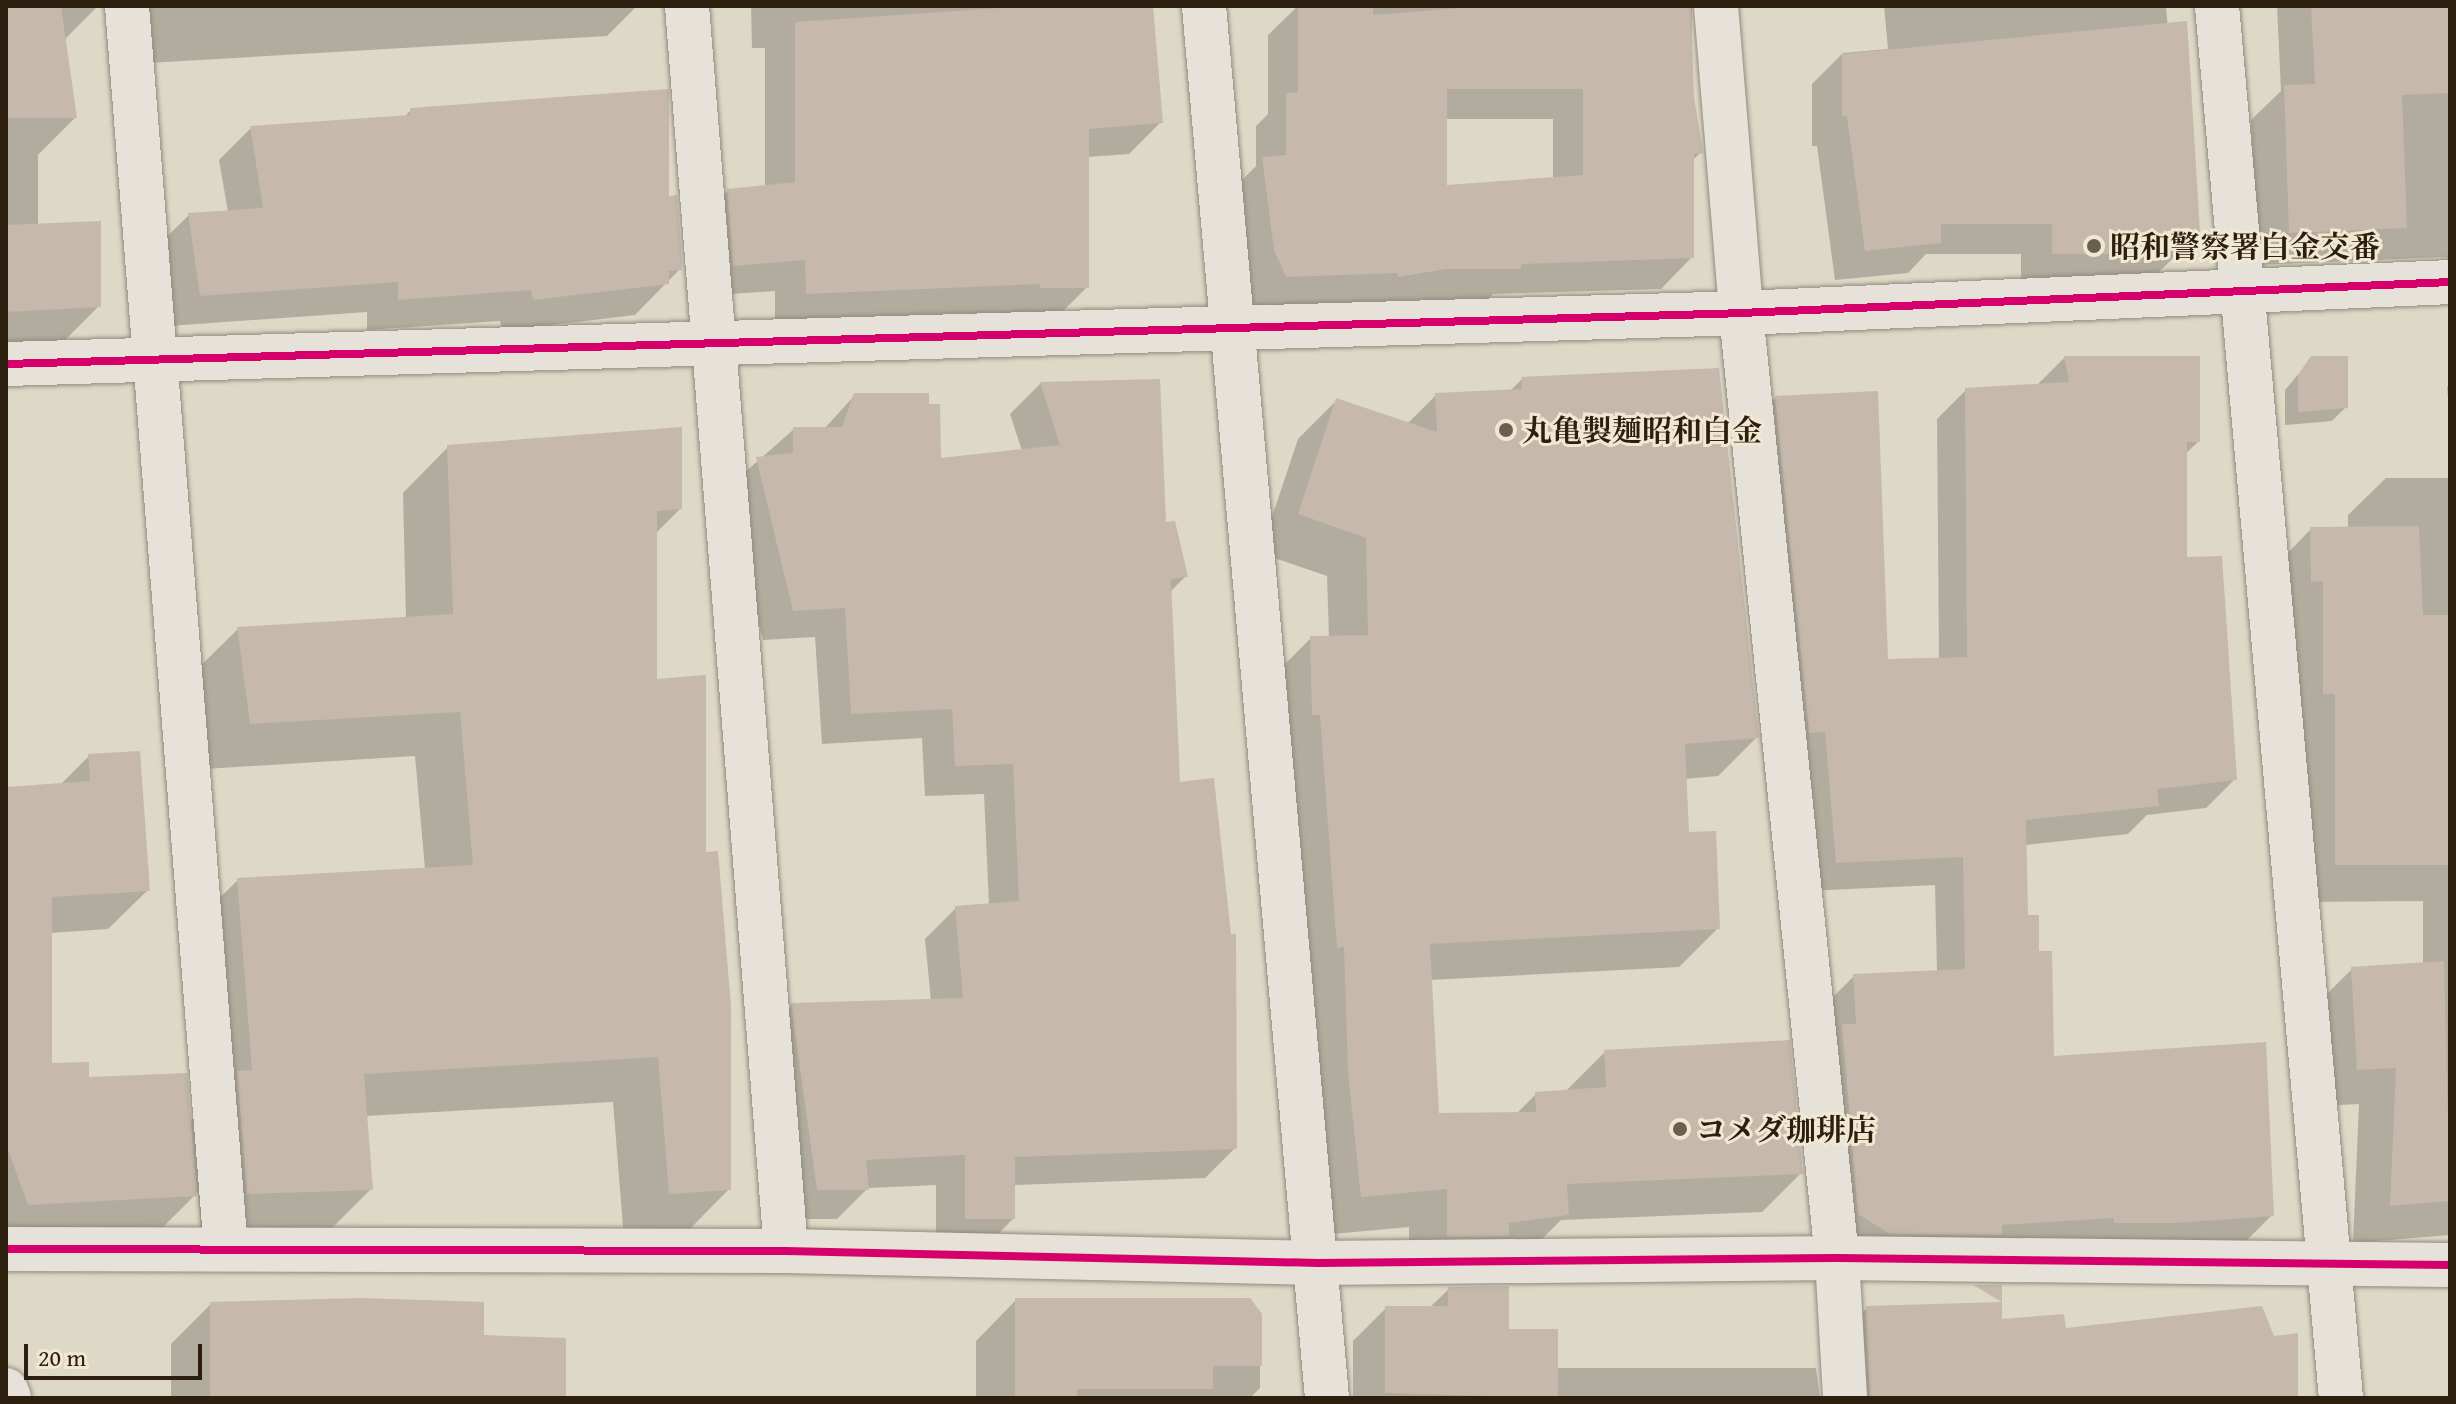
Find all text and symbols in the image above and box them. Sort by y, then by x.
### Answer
place label: 昭和警察署白金交番 [2110,228,2380,264]
marker: 昭和警察署白金交番 [2085,237,2103,255]
place label: 丸亀製麺昭和白金 [1522,412,1762,448]
marker: 丸亀製麺昭和白金 [1497,421,1515,439]
place label: コメダ珈琲店 [1696,1111,1876,1147]
marker: コメダ珈琲店 [1671,1120,1689,1138]
scale bar [28,1328,206,1378]
text: 20 m [38,1340,86,1375]

